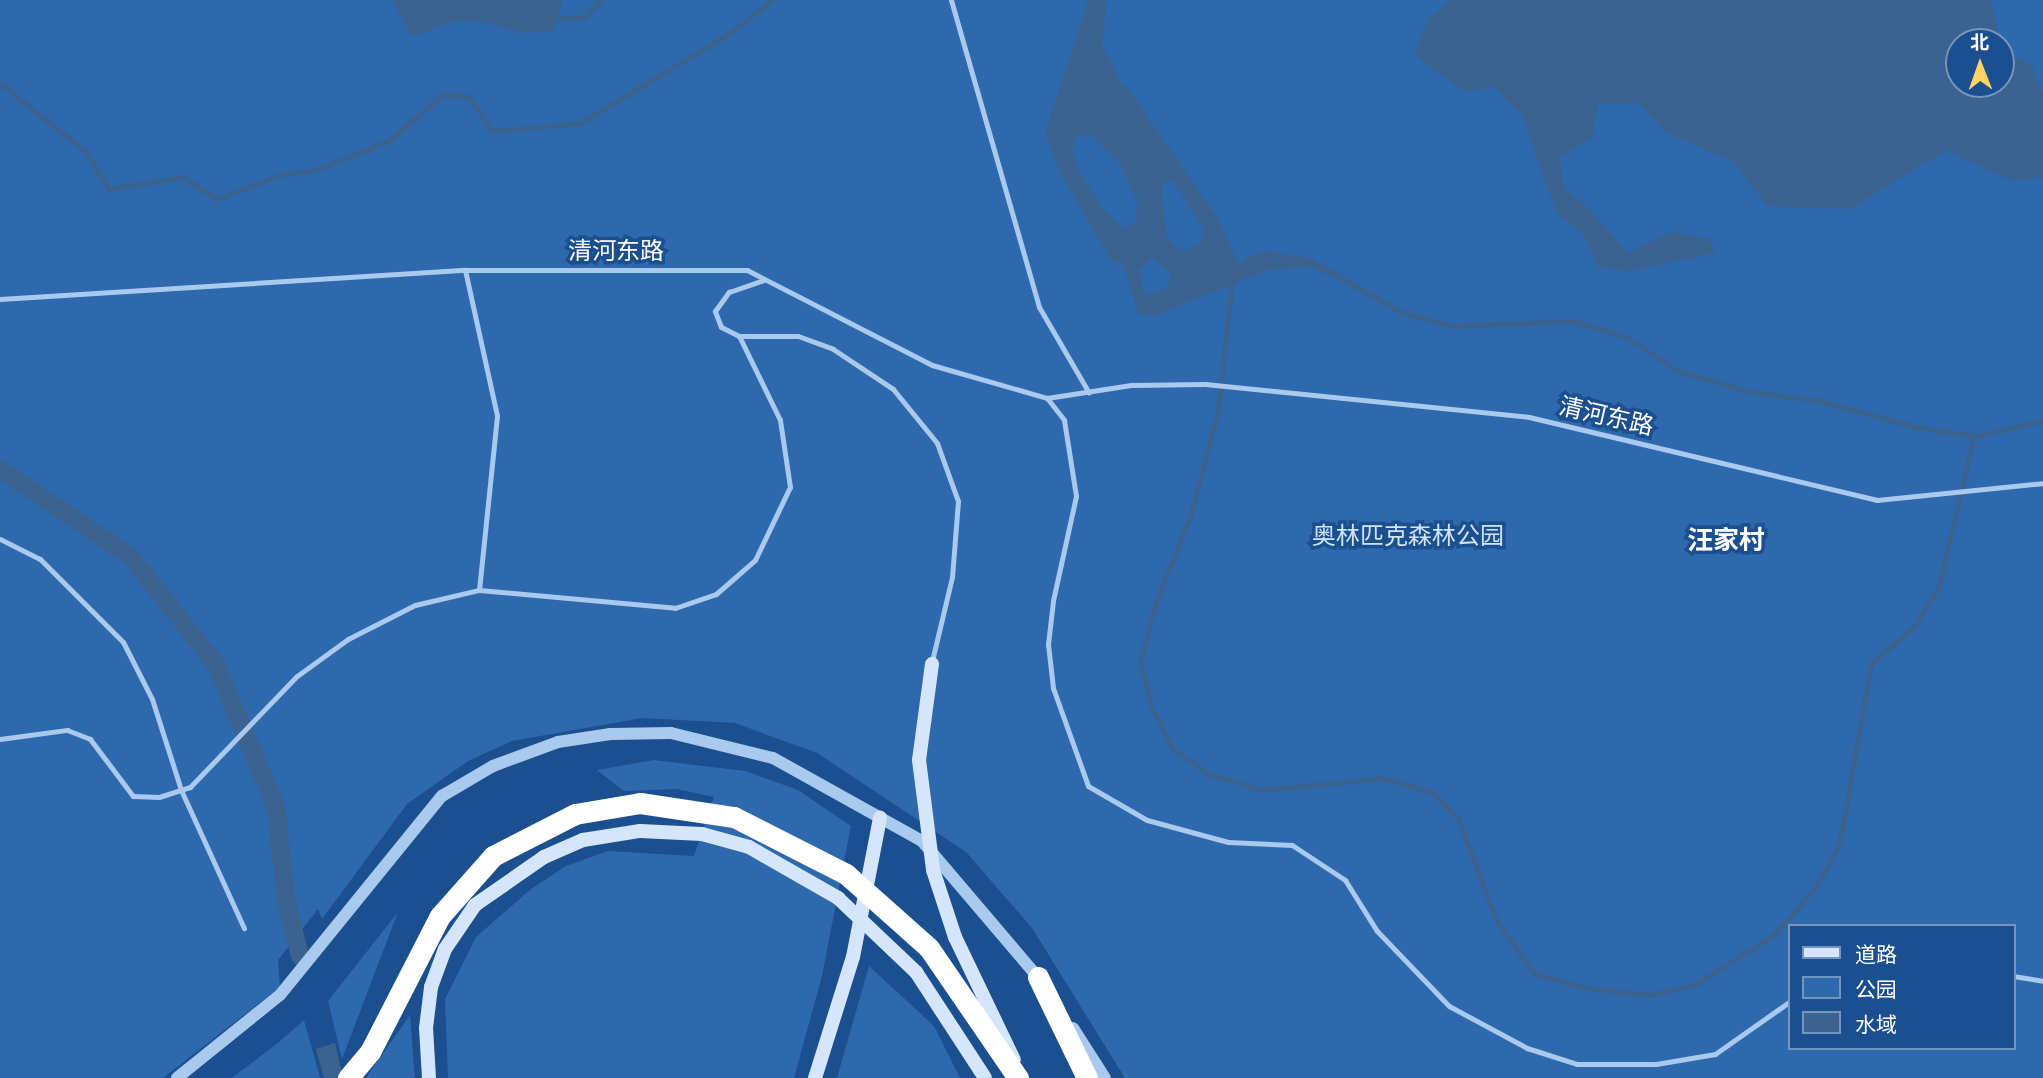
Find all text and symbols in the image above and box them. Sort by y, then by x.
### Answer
north arrow [1945,28,2015,98]
text: 北 [1970,34,1989,53]
street label: 清河东路 [568,239,664,267]
street label: 清河东路 [1556,393,1656,443]
park label: 奥林匹克森林公园 [1312,524,1504,552]
district label: 汪家村 [1687,526,1765,558]
legend [1787,924,2015,1050]
text: 道路 [1855,945,1897,966]
text: 公园 [1855,980,1897,1001]
text: 水域 [1855,1015,1897,1036]

